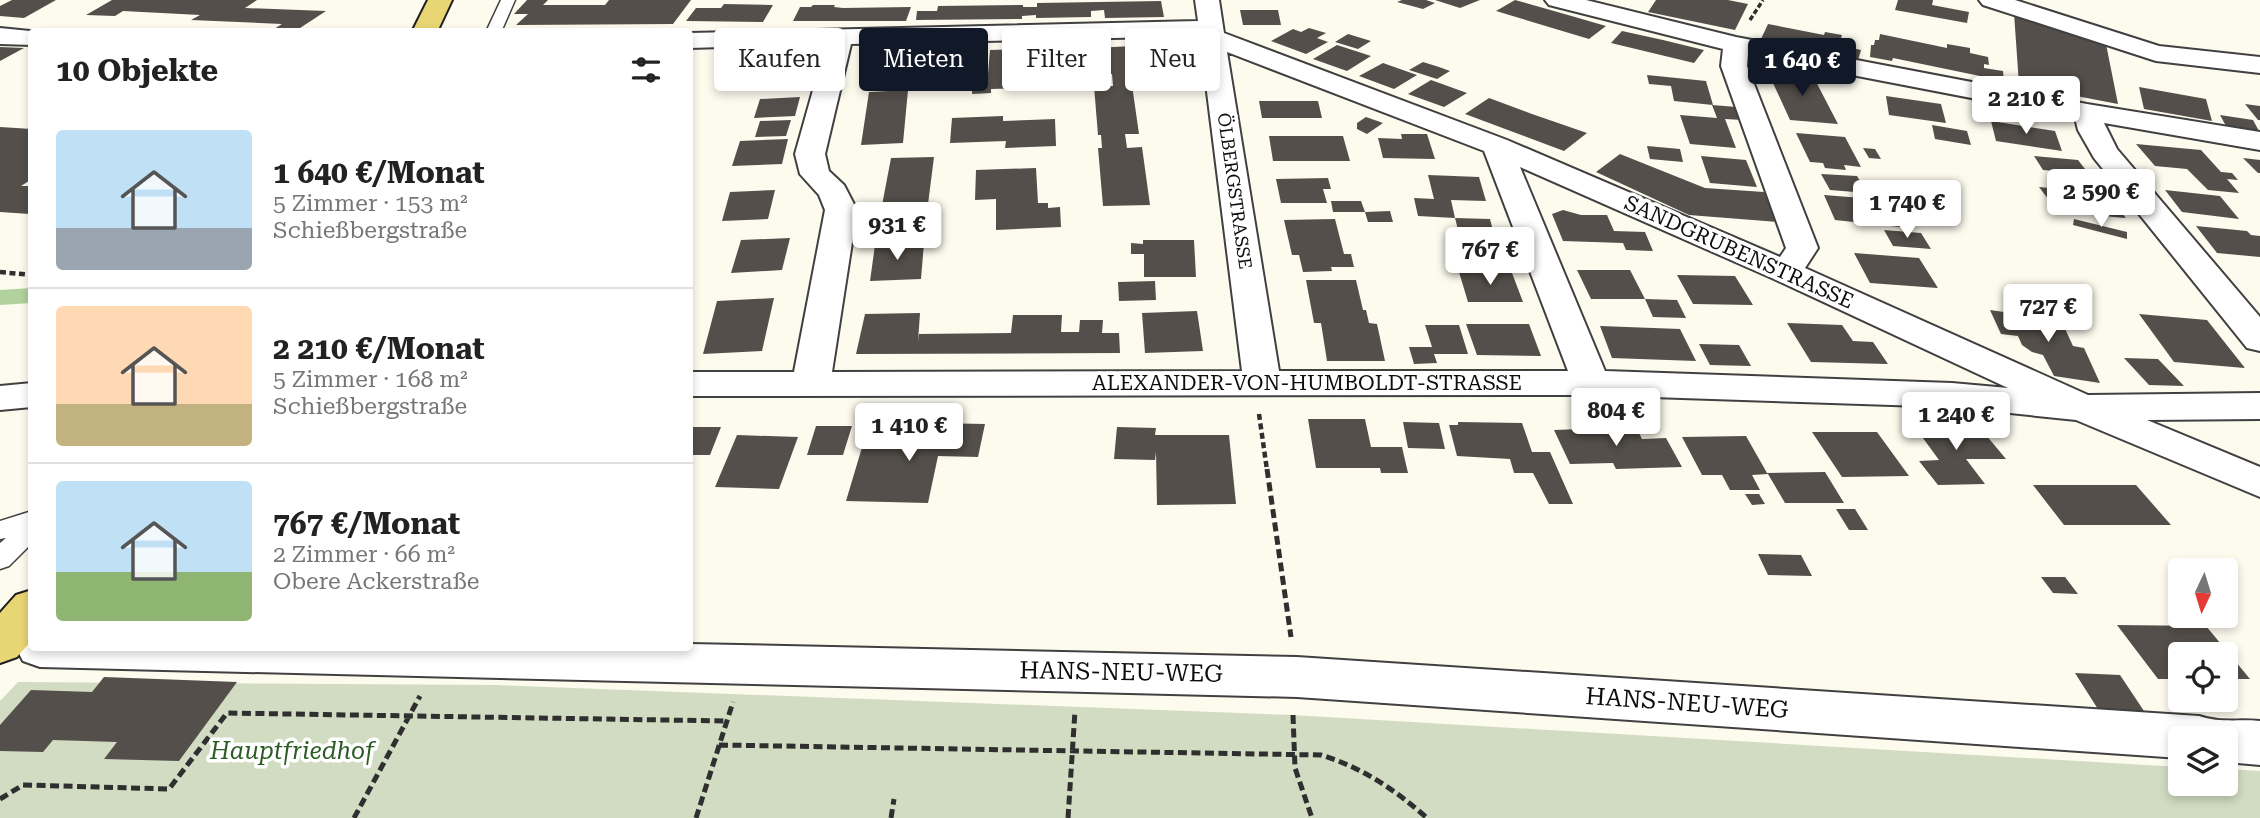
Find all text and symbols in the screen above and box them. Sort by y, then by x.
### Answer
chip: Kaufen [714,28,845,91]
chip: Mieten [859,28,988,91]
chip: Filter [1002,28,1111,91]
chip: Neu [1125,28,1220,91]
pin: 1 640 € [1737,38,1867,98]
text: 1 640 € [1764,47,1840,74]
icon: filters [627,51,665,89]
text: 10 Objekte [56,53,218,88]
pin: 2 210 € [1961,76,2091,136]
text: 2 210 € [1988,85,2064,112]
street label: ÖLBERGSTRASSE [1214,111,1256,271]
text: 1 640 €/Monat [273,155,485,190]
icon: home [112,158,196,242]
pin: 2 590 € [2036,170,2166,229]
text: 2 590 € [2063,178,2139,205]
pin: 1 740 € [1842,180,1972,240]
text: 1 740 € [1869,189,1945,216]
text: 5 Zimmer · 153 m² [273,190,468,217]
street label: SANDGRUBENSTRASSE [1621,191,1857,313]
pin: 931 € [848,202,946,262]
text: 931 € [868,211,926,238]
text: Schießbergstraße [273,217,467,244]
pin: 767 € [1441,228,1539,287]
text: 767 € [1461,236,1519,263]
pin: 727 € [1999,284,2097,344]
text: 727 € [2019,293,2077,320]
text: 2 210 €/Monat [273,331,485,366]
icon: home [112,334,196,418]
text: 5 Zimmer · 168 m² [273,366,468,393]
street label: ALEXANDER-VON-HUMBOLDT-STRASSE [1092,371,1522,395]
pin: 804 € [1567,388,1665,448]
pin: 1 240 € [1891,392,2021,452]
text: Schießbergstraße [273,393,467,420]
text: 804 € [1587,397,1645,424]
text: 1 240 € [1918,401,1994,428]
pin: 1 410 € [844,404,974,463]
text: 1 410 € [871,412,947,439]
text: 767 €/Monat [273,506,460,541]
icon: home [112,509,196,593]
text: 2 Zimmer · 66 m² [273,541,455,568]
north arrow [2168,558,2238,628]
map controls [2168,558,2238,796]
text: Obere Ackerstraße [273,568,479,595]
button: locate [2168,642,2238,712]
street label: HANS-NEU-WEG [1019,656,1223,688]
street label: HANS-NEU-WEG [1585,682,1790,724]
button: layers [2168,726,2238,796]
park label: Hauptfriedhof [209,737,377,765]

